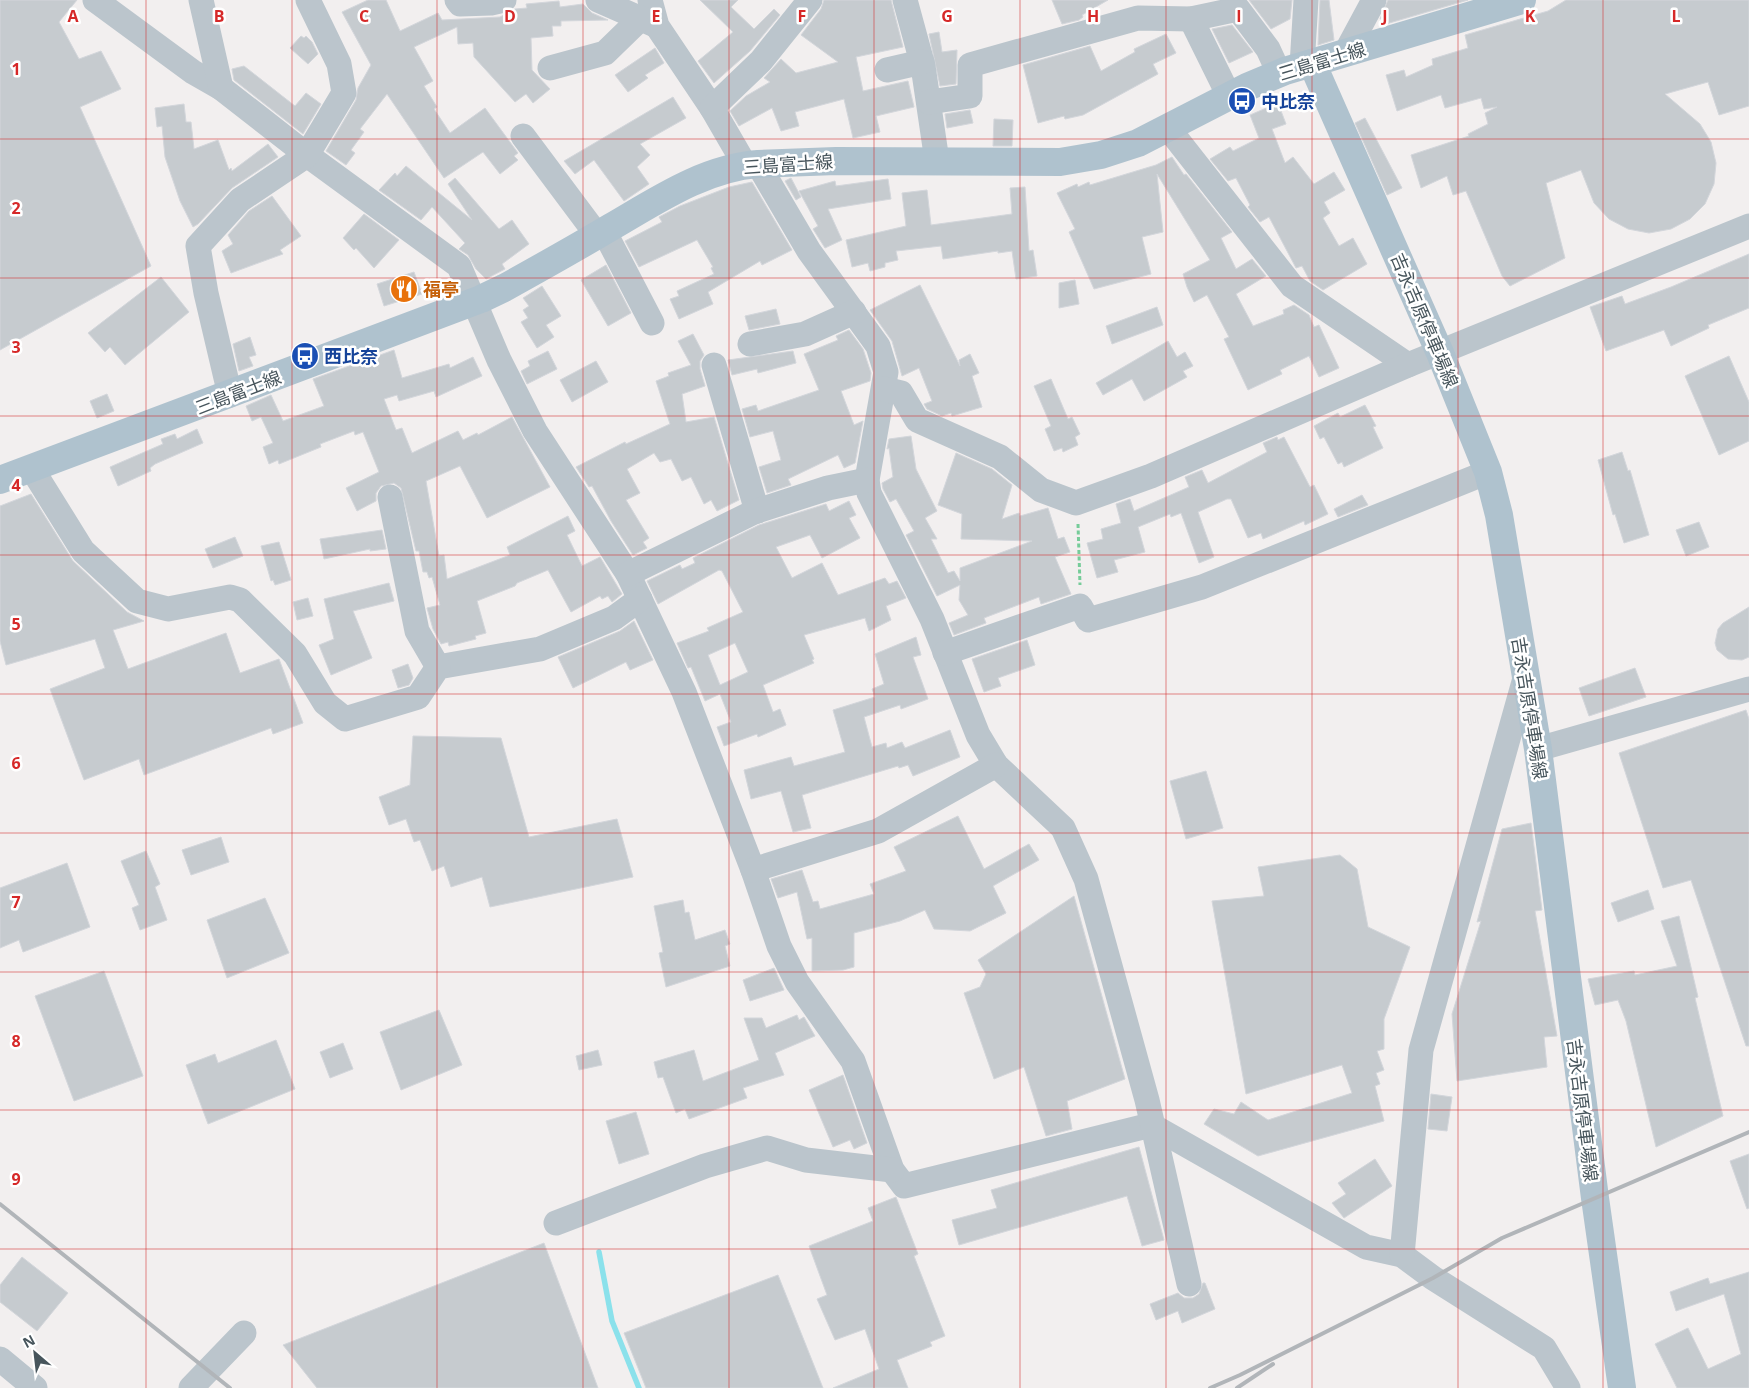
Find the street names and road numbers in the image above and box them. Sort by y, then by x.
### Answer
street label: 三島富士線 [1275,36,1369,86]
street label: 三島富士線 [742,149,834,179]
street label: 吉永吉原停車場線 [1386,249,1464,391]
street label: 三島富士線 [192,365,284,419]
street label: 吉永吉原停車場線 [1507,635,1553,781]
street label: 吉永吉原停車場線 [1562,1037,1604,1183]

